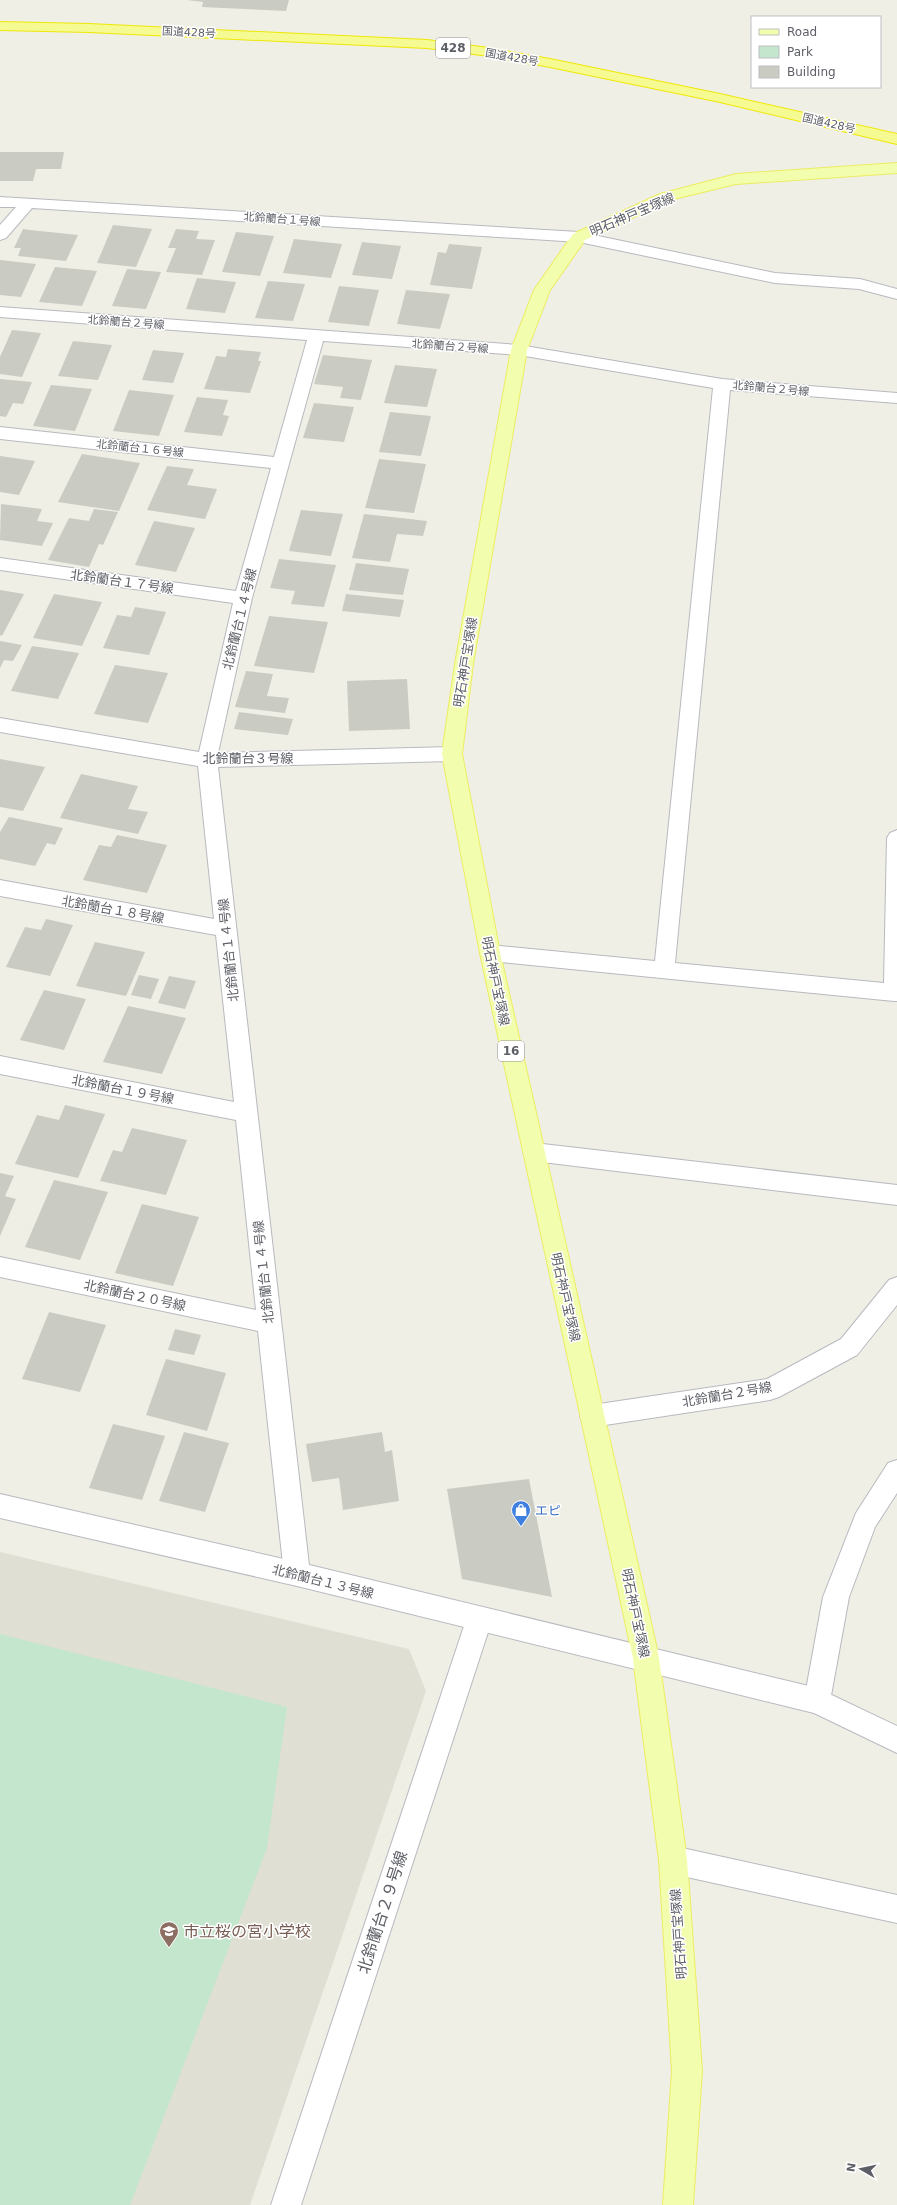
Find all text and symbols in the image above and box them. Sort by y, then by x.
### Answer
legend [751,16,881,88]
street label: 国道428号 [162,25,216,40]
text: Road [787,25,817,39]
road number: 428 [436,38,470,58]
text: Park [787,45,813,59]
street label: 国道428号 [484,46,540,69]
text: Building [787,65,836,79]
street label: 国道428号 [801,111,857,136]
street label: 明石神戸宝塚線 [587,190,677,239]
street label: 北鈴蘭台１号線 [243,210,321,229]
street label: 北鈴蘭台２号線 [87,313,165,332]
street label: 北鈴蘭台２号線 [411,337,489,356]
street label: 北鈴蘭台２号線 [732,379,810,398]
street label: 北鈴蘭台１６号線 [96,437,184,460]
street label: 北鈴蘭台１７号線 [69,567,174,596]
street label: 北鈴蘭台１４号線 [220,567,259,671]
street label: 明石神戸宝塚線 [451,616,480,708]
street label: 北鈴蘭台３号線 [202,751,294,766]
street label: 北鈴蘭台１８号線 [60,893,165,926]
street label: 北鈴蘭台１４号線 [216,897,241,1002]
street label: 明石神戸宝塚線 [479,935,512,1027]
road number: 16 [498,1041,524,1061]
street label: 北鈴蘭台１９号線 [70,1072,175,1107]
street label: 北鈴蘭台１４号線 [251,1219,276,1324]
street label: 明石神戸宝塚線 [548,1251,583,1343]
street label: 北鈴蘭台２０号線 [82,1277,187,1314]
street label: 北鈴蘭台２号線 [681,1379,773,1410]
shop icon: エピ [510,1499,532,1527]
place label: エピ [535,1503,561,1518]
street label: 北鈴蘭台１３号線 [271,1562,375,1601]
street label: 明石神戸宝塚線 [619,1567,652,1659]
street label: 北鈴蘭台２９号線 [354,1848,411,1976]
street label: 明石神戸宝塚線 [668,1888,689,1980]
school or university icon: 市立桜の宮小学校 [158,1920,180,1948]
place label: 市立桜の宮小学校 [183,1922,311,1941]
north arrow [841,2149,881,2189]
text: N [844,2162,859,2173]

